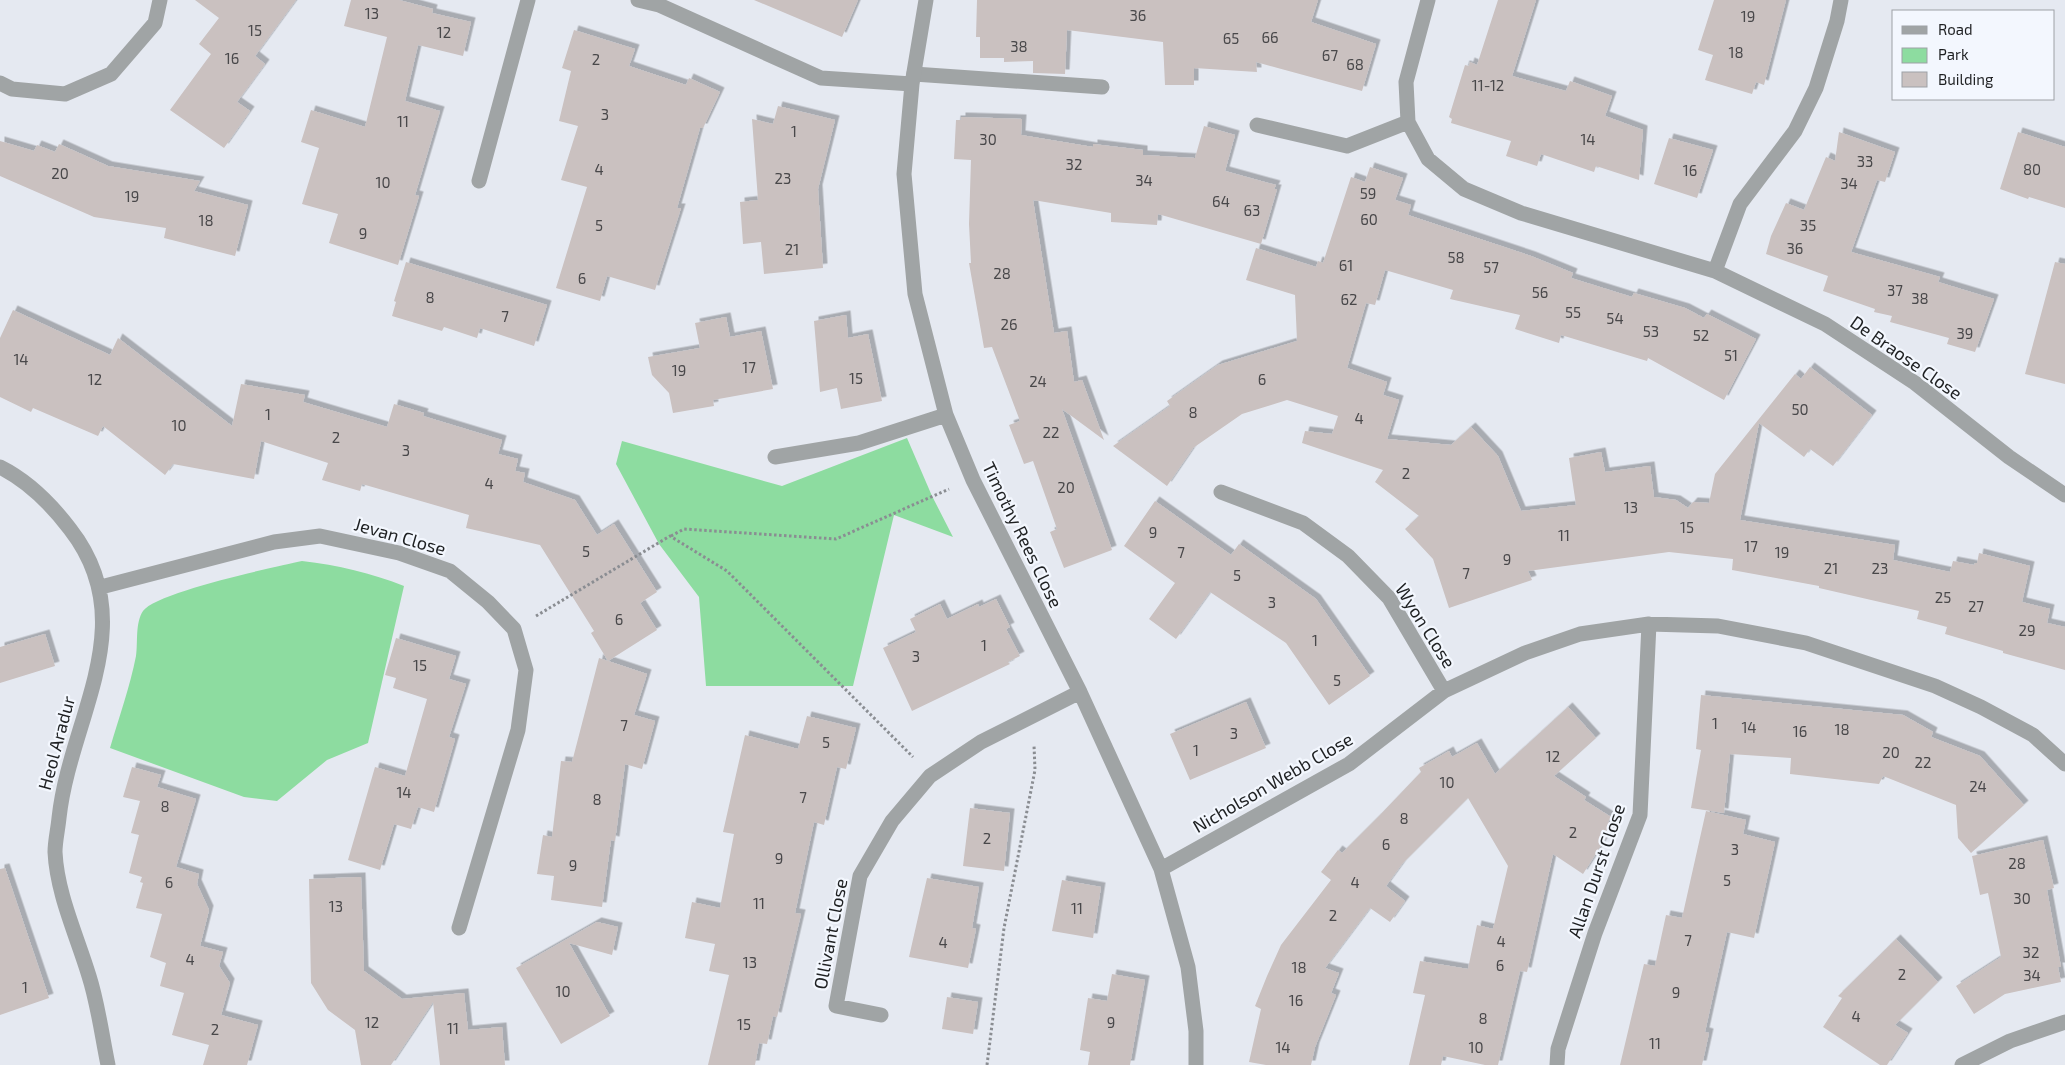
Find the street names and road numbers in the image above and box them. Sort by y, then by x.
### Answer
street label: De Braose Close [1846,310,1967,404]
street label: Timothy Rees Close [978,458,1068,611]
street label: Jevan Close [352,512,449,560]
street label: Wyon Close [1391,579,1461,672]
street label: Heol Aradur [33,693,79,792]
street label: Nicholson Webb Close [1189,727,1356,837]
street label: Allan Durst Close [1563,801,1629,941]
street label: Ollivant Close [808,877,852,991]

